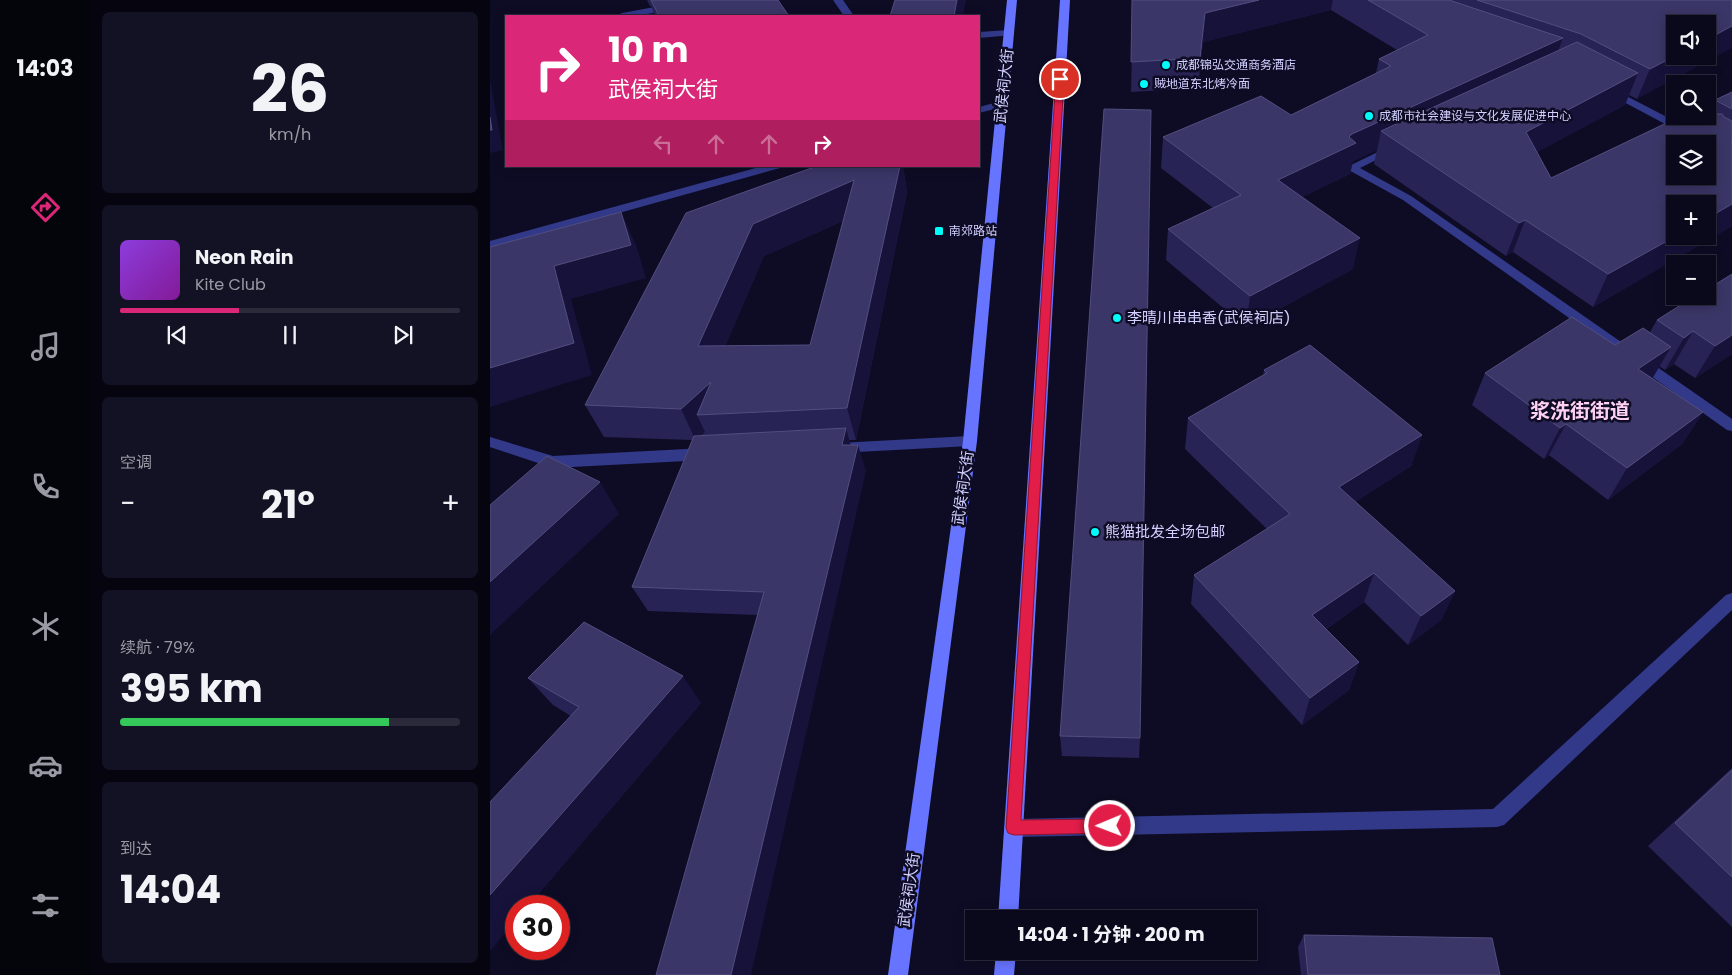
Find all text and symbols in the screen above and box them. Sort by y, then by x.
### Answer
map controls [1666,15,1716,305]
button: sound [1666,15,1716,65]
text: 10 m [608,25,688,74]
icon: right [525,35,590,100]
text: 26 [251,44,329,135]
street label: 武侯祠大街 [989,48,1018,124]
text: 14:03 [16,53,74,84]
place label: 成都锦弘交通商务酒店 [1176,56,1296,73]
pin [1039,58,1081,100]
marker: 成都锦弘交通商务酒店 [1160,59,1172,71]
icon: arrive [1046,65,1074,93]
text: 武侯祠大街 [608,74,718,105]
place label: 贼地道东北烤冷面 [1154,75,1250,92]
button: search [1666,75,1716,125]
marker: 贼地道东北烤冷面 [1138,78,1150,90]
place label: 成都市社会建设与文化发展促进中心 [1379,107,1571,124]
marker: 成都市社会建设与文化发展促进中心 [1363,110,1375,122]
text: km/h [269,123,311,146]
icon: left [649,130,677,158]
icon: ahead [702,130,730,158]
icon: ahead [755,130,783,158]
icon: right [808,130,836,158]
button: layers [1666,135,1716,185]
icon: directions [28,190,63,225]
button: + [1666,195,1716,245]
place label: 南郊路站 [949,222,997,239]
marker: 南郊路站 [933,225,945,237]
text: Neon Rain [195,244,294,271]
button: − [1666,255,1716,305]
text: Kite Club [195,273,266,296]
place label: 李晴川串串香(武侯祠店) [1127,307,1291,328]
marker: 李晴川串串香(武侯祠店) [1111,312,1123,324]
icon: previous [163,321,191,349]
icon: pause [276,321,304,349]
icon: next [389,321,417,349]
icon: music [28,329,63,364]
district label: 浆洗街街道 [1530,397,1630,425]
street label: 武侯祠大街 [947,449,978,527]
text: 空调 [120,451,152,474]
icon: phone [28,469,63,504]
text: 21° [261,478,315,531]
text: − [120,484,135,523]
text: + [441,484,460,523]
place label: 熊猫批发全场包邮 [1105,521,1225,542]
marker: 熊猫批发全场包邮 [1089,526,1101,538]
icon: climate [28,609,63,644]
text: 续航 · 79% [120,636,195,659]
text: 395 km [120,662,263,715]
icon: car [28,748,63,783]
position arrow [1083,799,1135,851]
text: 到达 [120,837,152,860]
street label: 武侯祠大街 [893,851,924,929]
text: 14:04 [120,863,221,916]
icon: filters [28,888,63,923]
speed limit sign: 30 [505,895,570,960]
text: 14:04 · 1 分钟 · 200 m [1017,921,1205,948]

